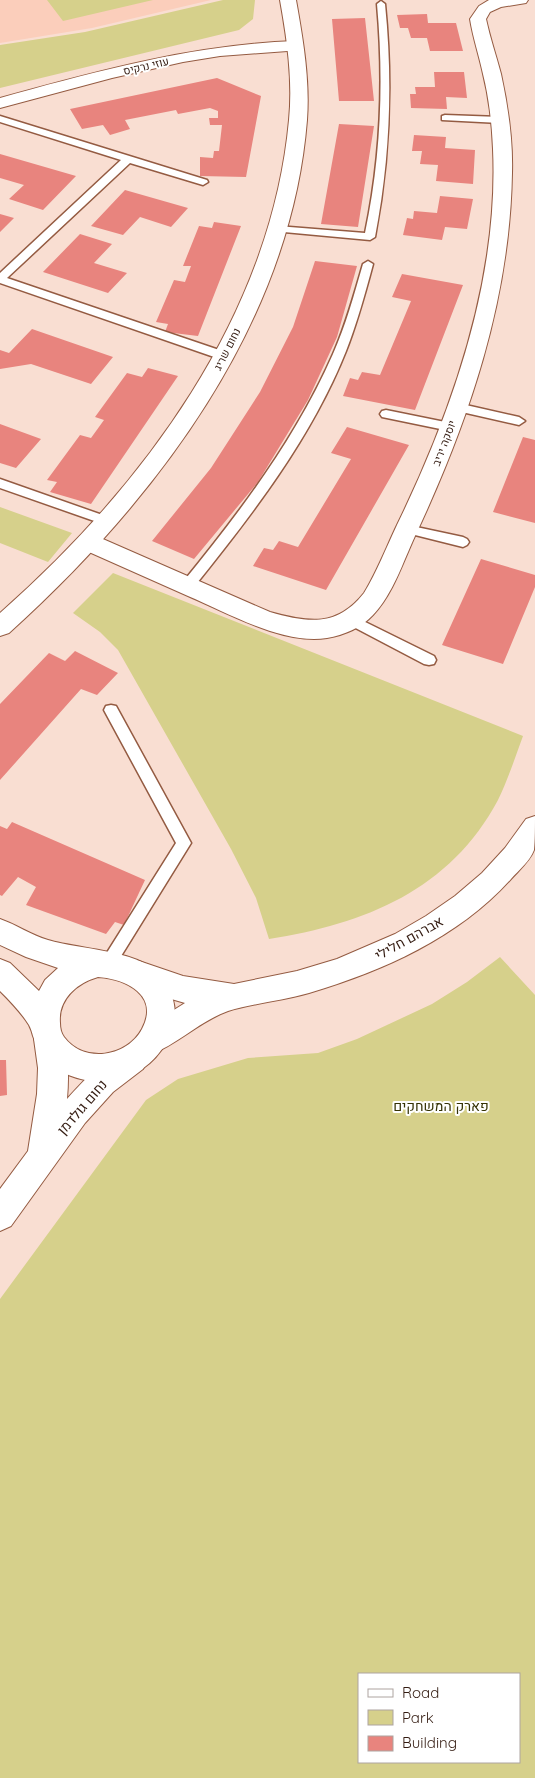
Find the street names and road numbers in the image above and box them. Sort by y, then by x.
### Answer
street label: עוזי נרקיס [122,54,170,78]
street label: נחום שריג [210,325,244,372]
street label: יוסקה יריב [429,418,459,468]
street label: אברהם חלילי [372,912,446,964]
street label: נחום גולדמן [53,1076,111,1138]

